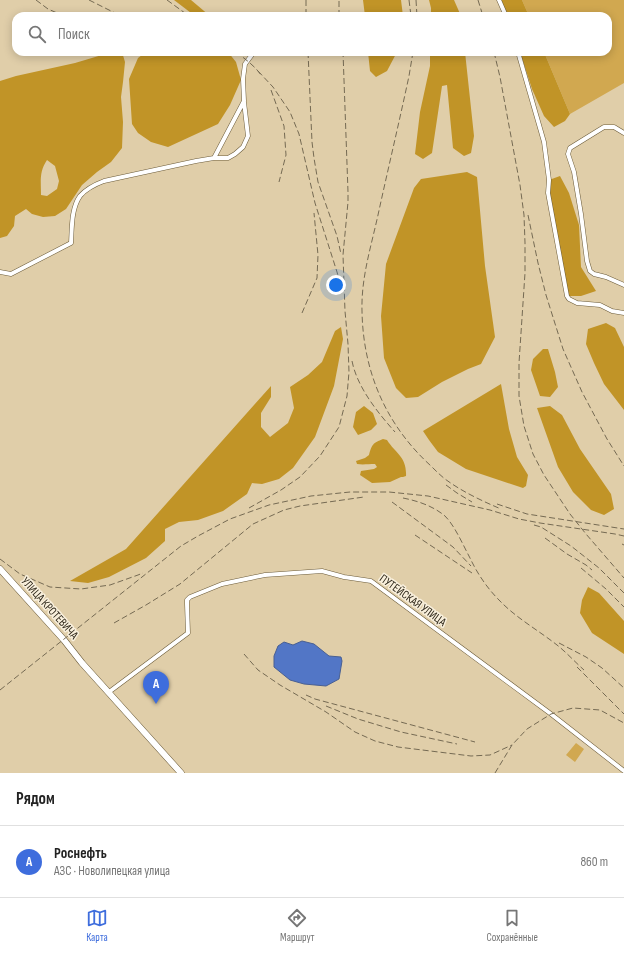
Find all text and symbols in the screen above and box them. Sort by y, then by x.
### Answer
search box [12,12,612,56]
icon: search [26,23,48,45]
text: Поиск [58,25,90,44]
your location [326,275,346,295]
street label: ПУТЕЙСКАЯ УЛИЦА [376,571,450,630]
street label: УЛИЦА КРОТЕВИЧА [18,574,82,643]
pin: A [143,671,169,704]
text: Рядом [16,789,55,809]
text: Роснефть [54,844,107,863]
text: A [26,854,32,870]
text: 860 m [580,854,608,870]
text: АЗС · Новолипецкая улица [54,863,170,879]
tab: Карта [86,907,108,944]
tab: Маршрут [280,907,315,944]
tab: Сохранённые [487,907,538,944]

